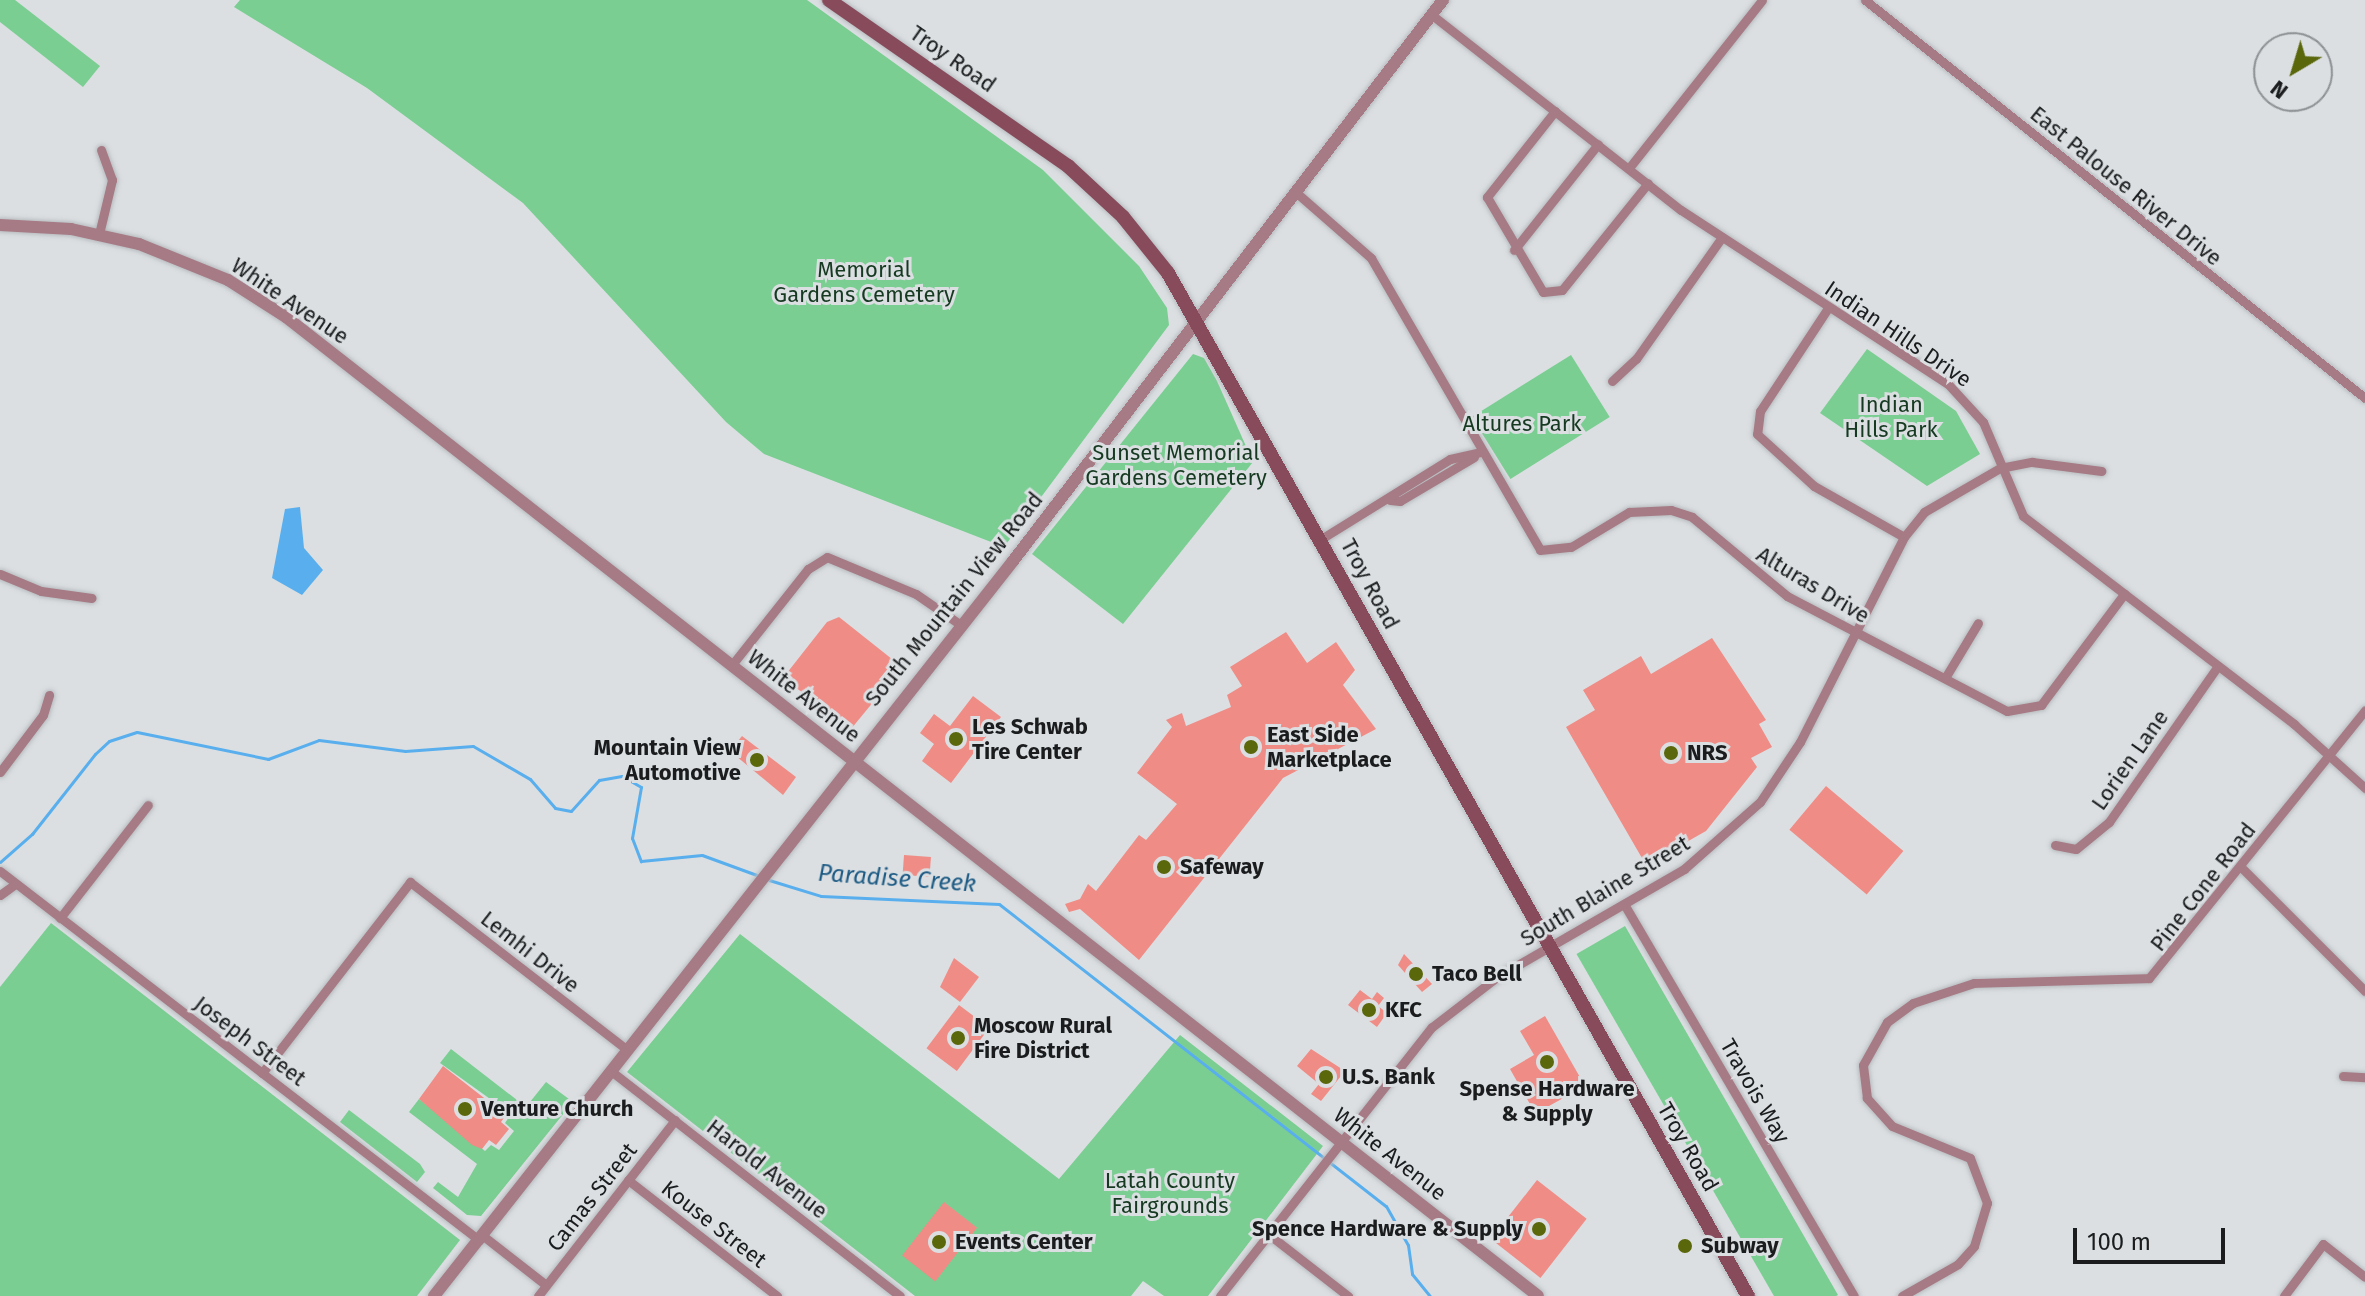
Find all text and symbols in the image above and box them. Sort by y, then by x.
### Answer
street label: Troy Road [905,20,1001,98]
north arrow [2253,32,2333,112]
text: N [2265,75,2293,105]
street label: East Palouse River Drive [2025,101,2227,271]
street label: White Avenue [226,252,354,350]
park label: Memorial Gardens Cemetery [773,256,955,308]
street label: Indian Hills Drive [1820,275,1976,393]
park label: Indian Hills Park [1844,391,1938,442]
park label: Altures Park [1462,411,1582,437]
park label: Sunset Memorial Gardens Cemetery [1085,439,1267,490]
street label: South Mountain View Road [860,487,1048,711]
street label: Troy Road [1335,534,1405,634]
street label: Alturas Drive [1752,541,1874,629]
street label: White Avenue [742,644,866,748]
street label: Lorien Lane [2086,705,2174,815]
place label: Les Schwab Tire Center [972,713,1088,764]
place label: East Side Marketplace [1267,721,1392,772]
marker: Les Schwab Tire Center [947,730,965,748]
place label: Mountain View Automotive [594,734,741,786]
marker: East Side Marketplace [1242,738,1260,756]
place label: NRS [1687,740,1728,766]
marker: NRS [1662,744,1680,762]
marker: Mountain View Automotive [748,751,766,769]
street label: Pine Cone Road [2145,817,2261,957]
street label: South Blaine Street [1516,830,1694,952]
place label: Safeway [1180,854,1264,880]
marker: Safeway [1155,858,1173,876]
water label: Paradise Creek [817,859,977,899]
street label: Lemhi Drive [475,905,585,999]
place label: Taco Bell [1432,961,1522,987]
marker: Taco Bell [1407,965,1425,983]
street label: Joseph Street [189,990,311,1092]
place label: KFC [1385,997,1422,1023]
marker: KFC [1360,1001,1378,1019]
place label: Moscow Rural Fire District [974,1012,1112,1064]
marker: Moscow Rural Fire District [949,1029,967,1047]
street label: Travois Way [1715,1034,1795,1148]
marker: Spense Hardware & Supply [1538,1053,1556,1071]
place label: U.S. Bank [1342,1064,1435,1090]
marker: U.S. Bank [1317,1068,1335,1086]
place label: Spense Hardware & Supply [1459,1075,1635,1126]
place label: Venture Church [481,1096,634,1122]
street label: Troy Road [1652,1098,1724,1196]
marker: Venture Church [456,1100,474,1118]
street label: White Avenue [1328,1102,1452,1206]
street label: Harold Avenue [701,1114,833,1224]
street label: Camas Street [541,1137,643,1257]
park label: Latah County Fairgrounds [1105,1167,1235,1218]
street label: Kouse Street [656,1175,772,1273]
scale bar [2077,1212,2229,1262]
place label: Spence Hardware & Supply [1252,1216,1523,1242]
marker: Spence Hardware & Supply [1530,1220,1548,1238]
text: 100 m [2087,1228,2151,1256]
place label: Events Center [955,1229,1093,1255]
marker: Events Center [930,1233,948,1251]
place label: Subway [1701,1233,1779,1259]
marker: Subway [1676,1237,1694,1255]

